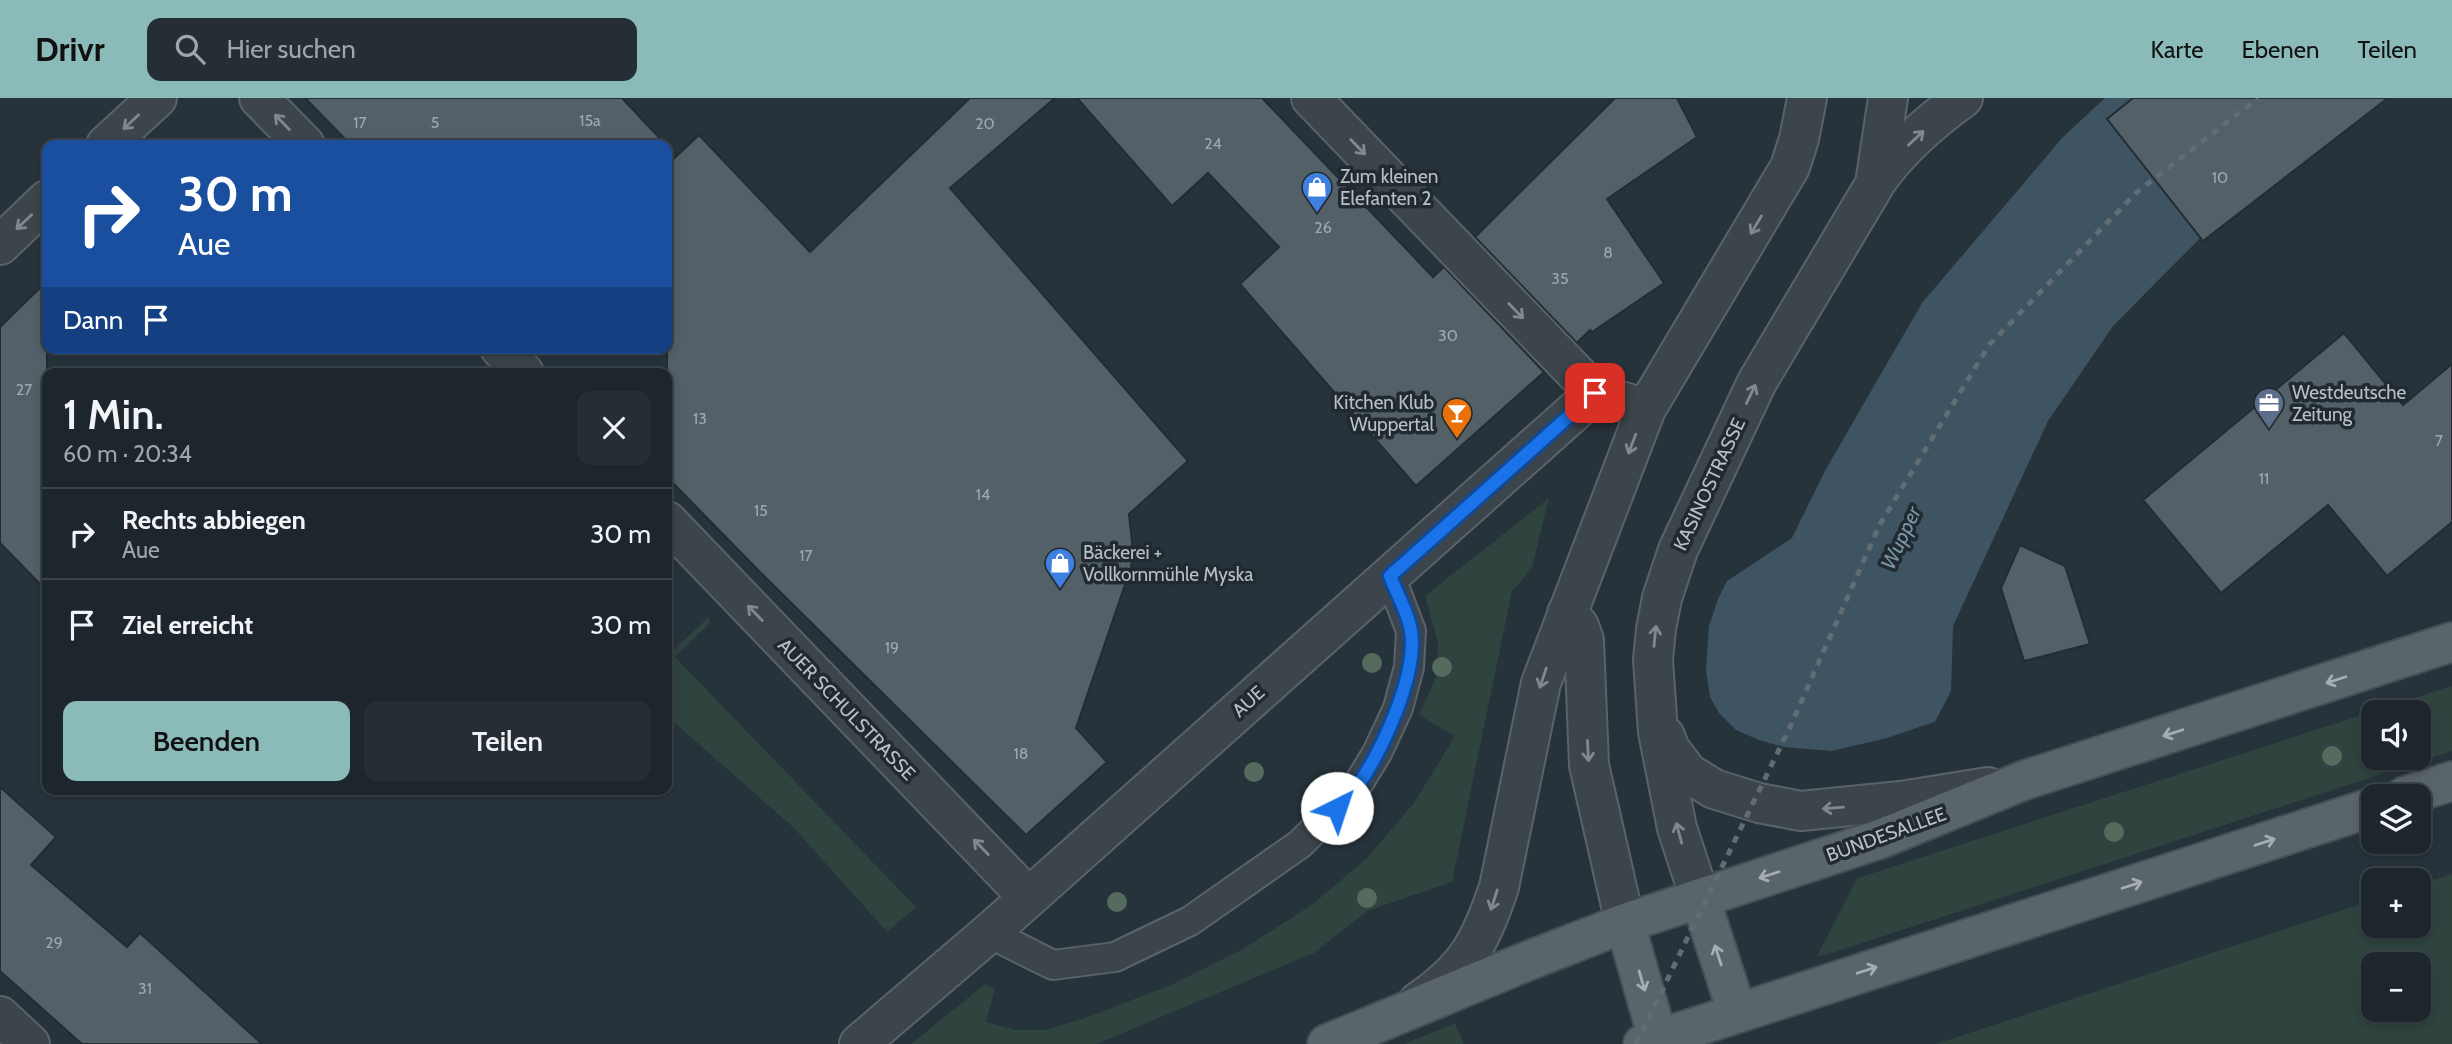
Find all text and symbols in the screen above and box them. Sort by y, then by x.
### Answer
search box [147,18,637,81]
text: Drivr [35,29,105,69]
icon: search [171,30,209,68]
text: Hier suchen [227,33,356,65]
text: Karte [2150,35,2203,64]
text: Ebenen [2241,35,2319,64]
text: Teilen [2357,35,2417,64]
house number: 15a [579,111,601,130]
one-way arrow [123,113,140,130]
one-way arrow [274,113,291,130]
house number: 17 [353,113,367,132]
house number: 5 [431,113,439,132]
house number: 20 [975,114,995,133]
one-way arrow [1907,129,1924,146]
house number: 24 [1204,134,1222,153]
one-way arrow [1350,138,1367,155]
text: 30 m [178,164,293,223]
place label: Zum kleinen Elefanten 2 [1340,165,1438,210]
icon: right [63,168,154,259]
house number: 10 [2212,168,2228,187]
shop icon: Zum kleinen Elefanten 2 [1300,170,1334,214]
one-way arrow [16,214,33,231]
one-way arrow [1748,215,1762,235]
house number: 26 [1314,218,1332,237]
text: Aue [178,224,230,263]
house number: 8 [1603,243,1613,262]
house number: 35 [1551,269,1569,288]
icon: arrive [137,301,175,339]
one-way arrow [1508,302,1525,319]
text: Dann [63,304,123,336]
house number: 30 [1438,326,1458,345]
pin [1565,363,1625,423]
icon: arrive [1576,374,1614,412]
house number: 27 [16,380,32,399]
place label: Westdeutsche Zeitung [2292,381,2407,426]
one-way arrow [1745,384,1759,405]
office icon: Westdeutsche Zeitung [2252,386,2286,430]
text: 1 Min. [63,388,164,440]
button: close [577,391,651,465]
place label: Kitchen Klub Wuppertal [1333,391,1435,436]
bar icon: Kitchen Klub Wuppertal [1440,396,1474,440]
house number: 13 [693,409,707,428]
street label: KASINOSTRASSE [1669,414,1750,554]
house number: 7 [2435,431,2443,450]
one-way arrow [1625,433,1638,455]
text: 60 m · 20:34 [63,440,192,468]
house number: 11 [2259,469,2269,488]
house number: 14 [976,485,990,504]
house number: 15 [754,501,768,520]
water label: Wupper [1875,501,1927,573]
text: Rechts abbiegen [122,504,306,536]
icon: right [63,515,101,553]
text: 30 m [590,518,651,550]
text: Aue [122,536,160,564]
place label: Bäckerei + Vollkornmühle Myska [1083,541,1253,586]
house number: 17 [799,546,813,565]
shop icon: Bäckerei + Vollkornmühle Myska [1043,546,1077,590]
one-way arrow [747,605,764,622]
icon: arrive [63,606,101,644]
text: Ziel erreicht [122,609,253,641]
text: 30 m [590,609,651,641]
one-way arrow [1649,625,1662,648]
street label: AUER SCHULSTRASSE [773,634,920,785]
house number: 19 [885,638,899,657]
one-way arrow [1536,666,1549,688]
one-way arrow [2325,674,2347,687]
street label: AUE [1227,681,1269,722]
map controls [2361,700,2431,1022]
button: sound [2361,700,2431,770]
button: Beenden [63,701,350,781]
button: Teilen [364,701,651,781]
one-way arrow [2163,727,2185,740]
one-way arrow [1582,740,1595,762]
house number: 18 [1014,744,1028,763]
position arrow [1300,771,1374,845]
button: layers [2361,784,2431,854]
one-way arrow [1823,801,1845,814]
street label: BUNDESALLEE [1823,802,1949,867]
one-way arrow [1672,822,1685,845]
one-way arrow [2253,835,2275,847]
one-way arrow [972,839,989,856]
button: + [2361,868,2431,938]
one-way arrow [1758,870,1780,883]
one-way arrow [2121,878,2143,891]
one-way arrow [1487,888,1500,910]
house number: 29 [45,933,63,952]
one-way arrow [1711,945,1723,967]
button: − [2361,952,2431,1022]
one-way arrow [1855,963,1877,976]
one-way arrow [1636,970,1649,992]
house number: 31 [138,979,152,998]

